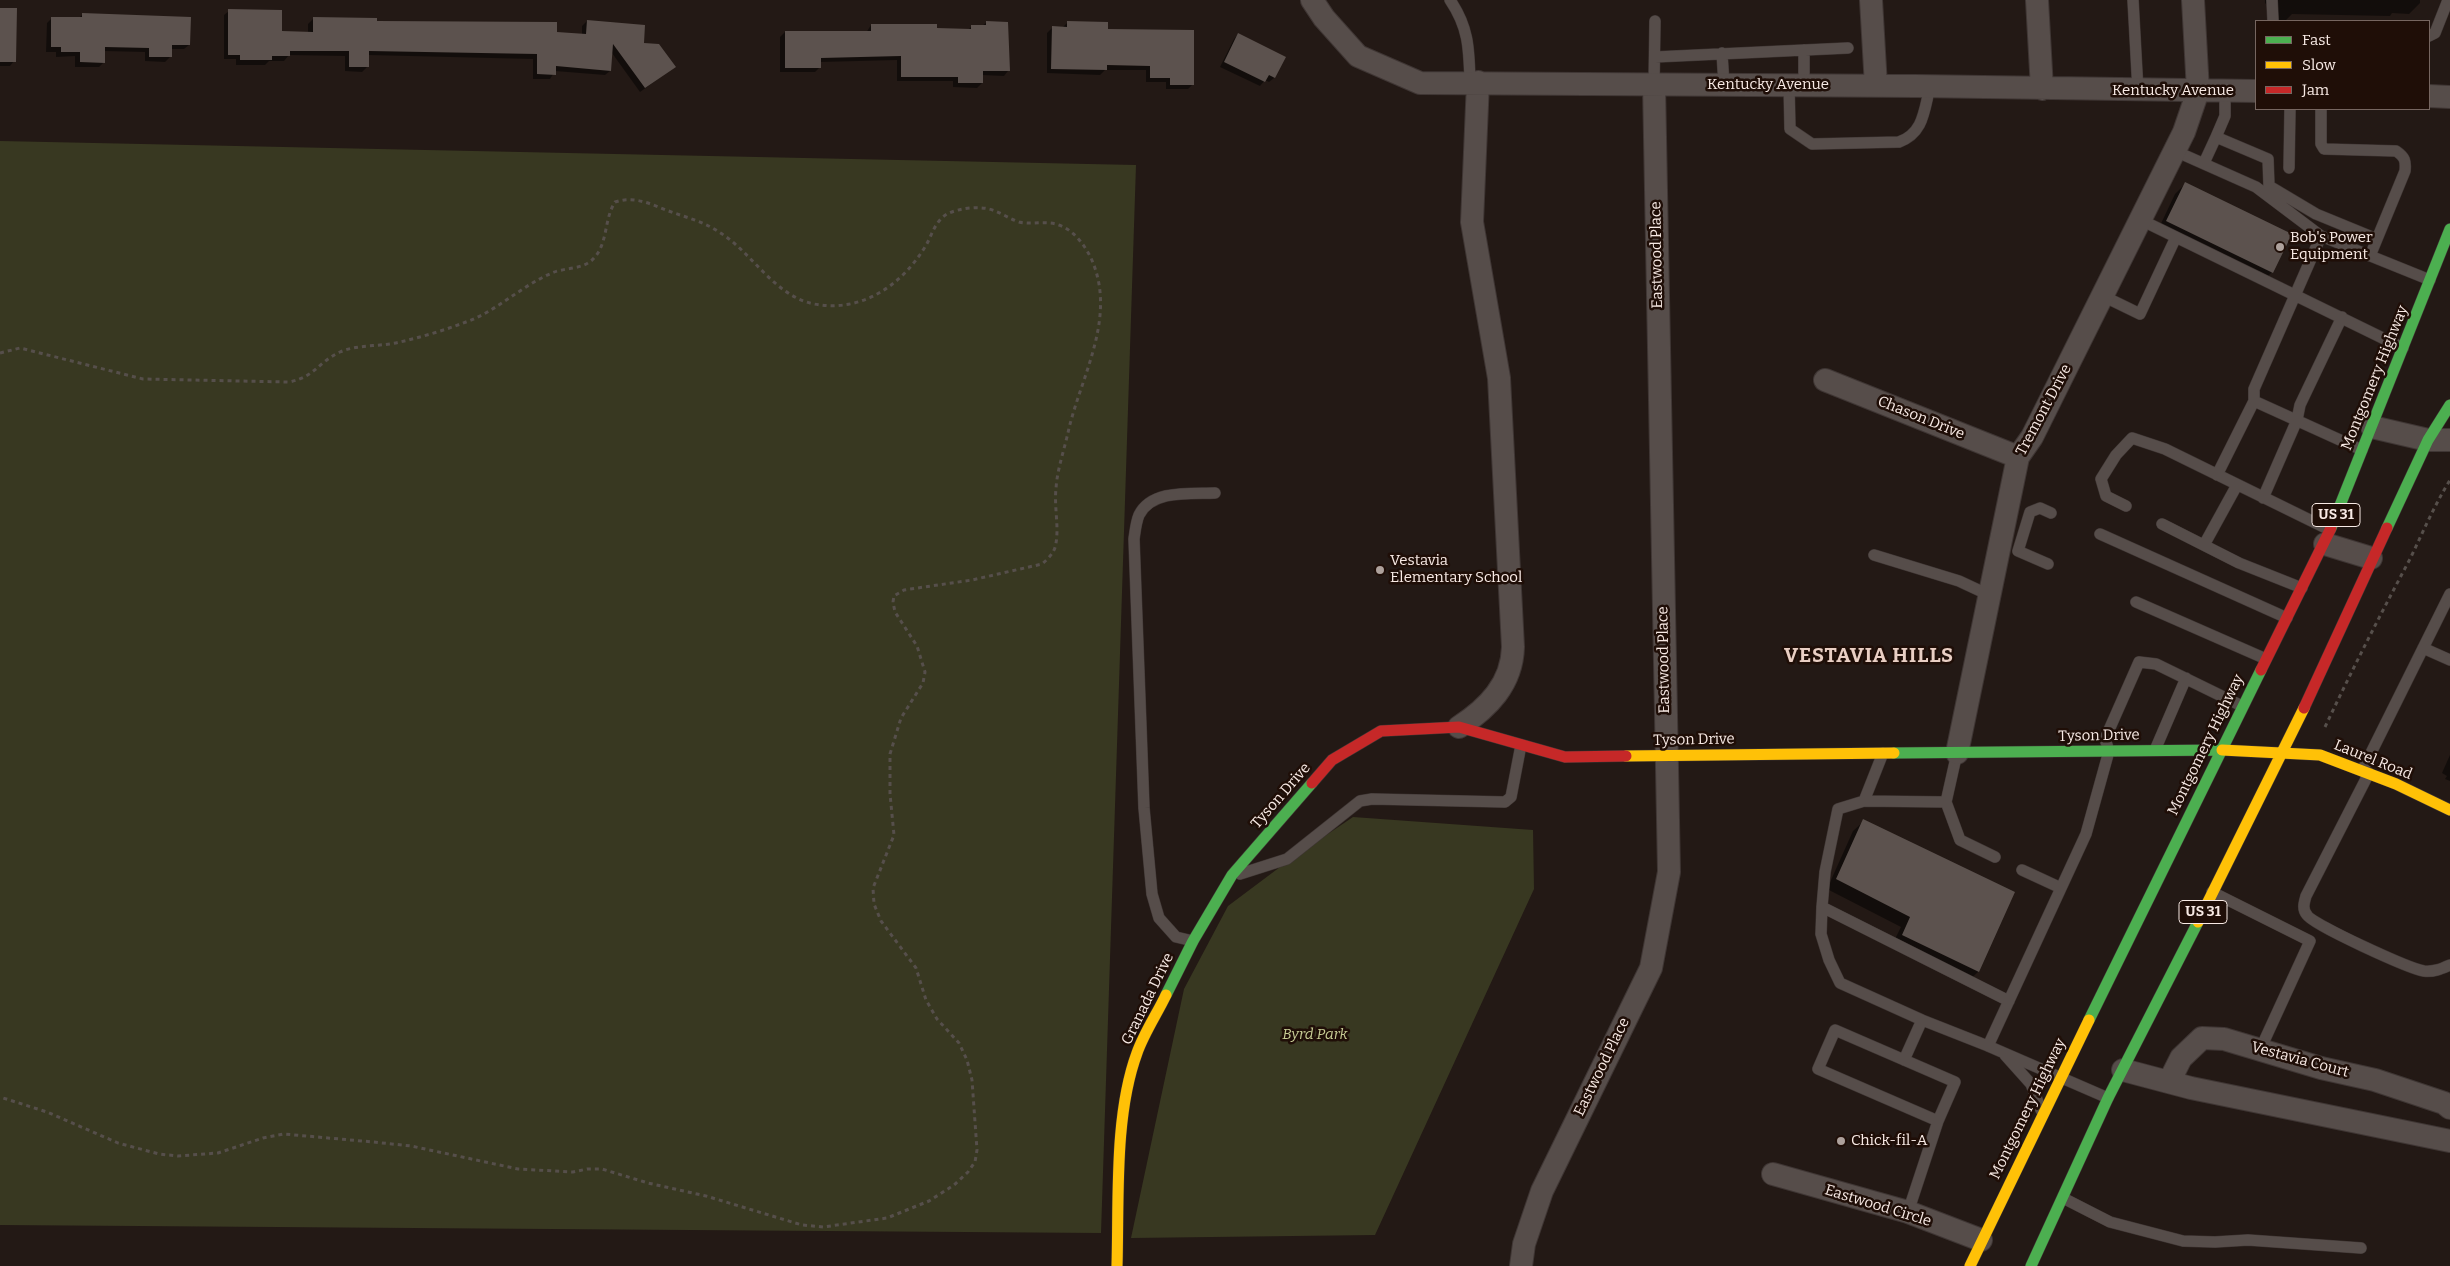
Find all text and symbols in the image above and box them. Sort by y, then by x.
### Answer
legend [2255,20,2430,110]
text: Fast [2302,31,2331,49]
text: Slow [2302,56,2336,74]
street label: Kentucky Avenue [1707,76,1829,94]
text: Jam [2302,81,2329,99]
street label: Kentucky Avenue [2112,82,2234,100]
street label: Eastwood Place [1647,201,1667,309]
place label: Bob's Power Equipment [2290,229,2373,264]
marker: Bob's Power Equipment [2274,241,2286,253]
street label: Montgomery Highway [2338,303,2412,453]
street label: Tremont Drive [2012,361,2076,459]
street label: Chason Drive [1875,392,1967,444]
road number: US 31 [2312,504,2360,526]
place label: Vestavia Elementary School [1390,552,1522,587]
marker: Vestavia Elementary School [1374,564,1386,576]
street label: Eastwood Place [1654,606,1674,714]
district label: VESTAVIA HILLS [1782,644,1956,668]
street label: Montgomery Highway [2164,672,2248,818]
street label: Tyson Drive [2058,726,2140,746]
street label: Tyson Drive [1653,730,1735,750]
street label: Laurel Road [2331,736,2415,784]
street label: Tyson Drive [1247,759,1315,833]
road number: US 31 [2179,900,2227,924]
street label: Granada Drive [1118,950,1178,1048]
street label: Eastwood Place [1570,1015,1634,1119]
park label: Byrd Park [1282,1026,1348,1044]
street label: Montgomery Highway [1986,1036,2070,1182]
street label: Vestavia Court [2249,1038,2351,1082]
place label: Chick-fil-A [1851,1132,1927,1150]
marker: Chick-fil-A [1835,1135,1847,1147]
street label: Eastwood Circle [1823,1181,1933,1231]

